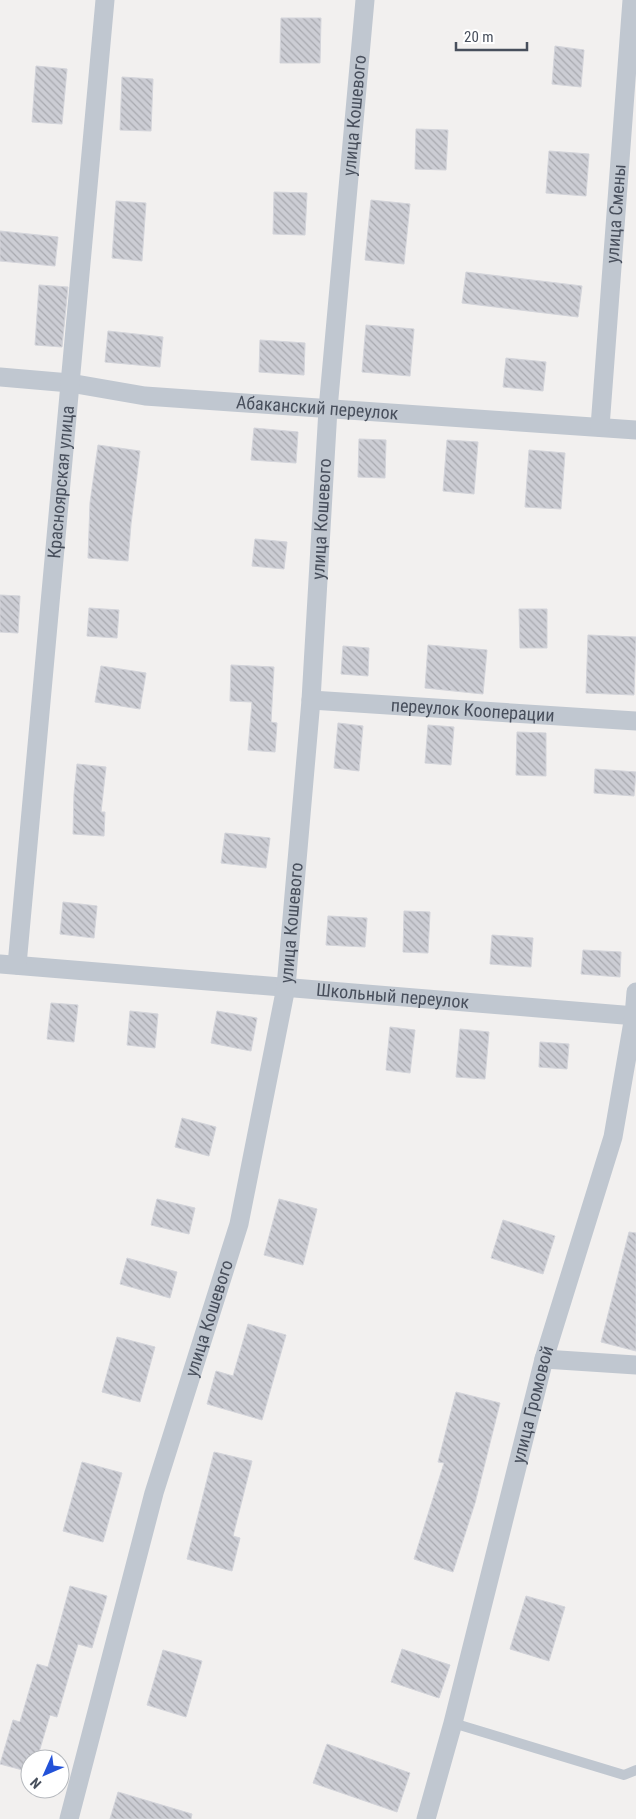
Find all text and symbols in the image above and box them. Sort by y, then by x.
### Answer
scale bar [456,20,527,52]
text: 20 m [464,28,494,46]
street label: улица Кошевого [338,54,370,177]
street label: улица Смены [601,163,630,264]
street label: Абаканский переулок [235,391,399,424]
street label: Красноярская улица [43,405,78,559]
street label: улица Кошевого [307,458,335,580]
street label: переулок Кооперации [390,694,555,726]
street label: улица Кошевого [275,861,307,984]
street label: Школьный переулок [315,979,470,1012]
street label: улица Кошевого [180,1257,237,1379]
street label: улица Громовой [507,1343,558,1465]
north arrow [20,1749,70,1799]
text: N [27,1775,44,1792]

